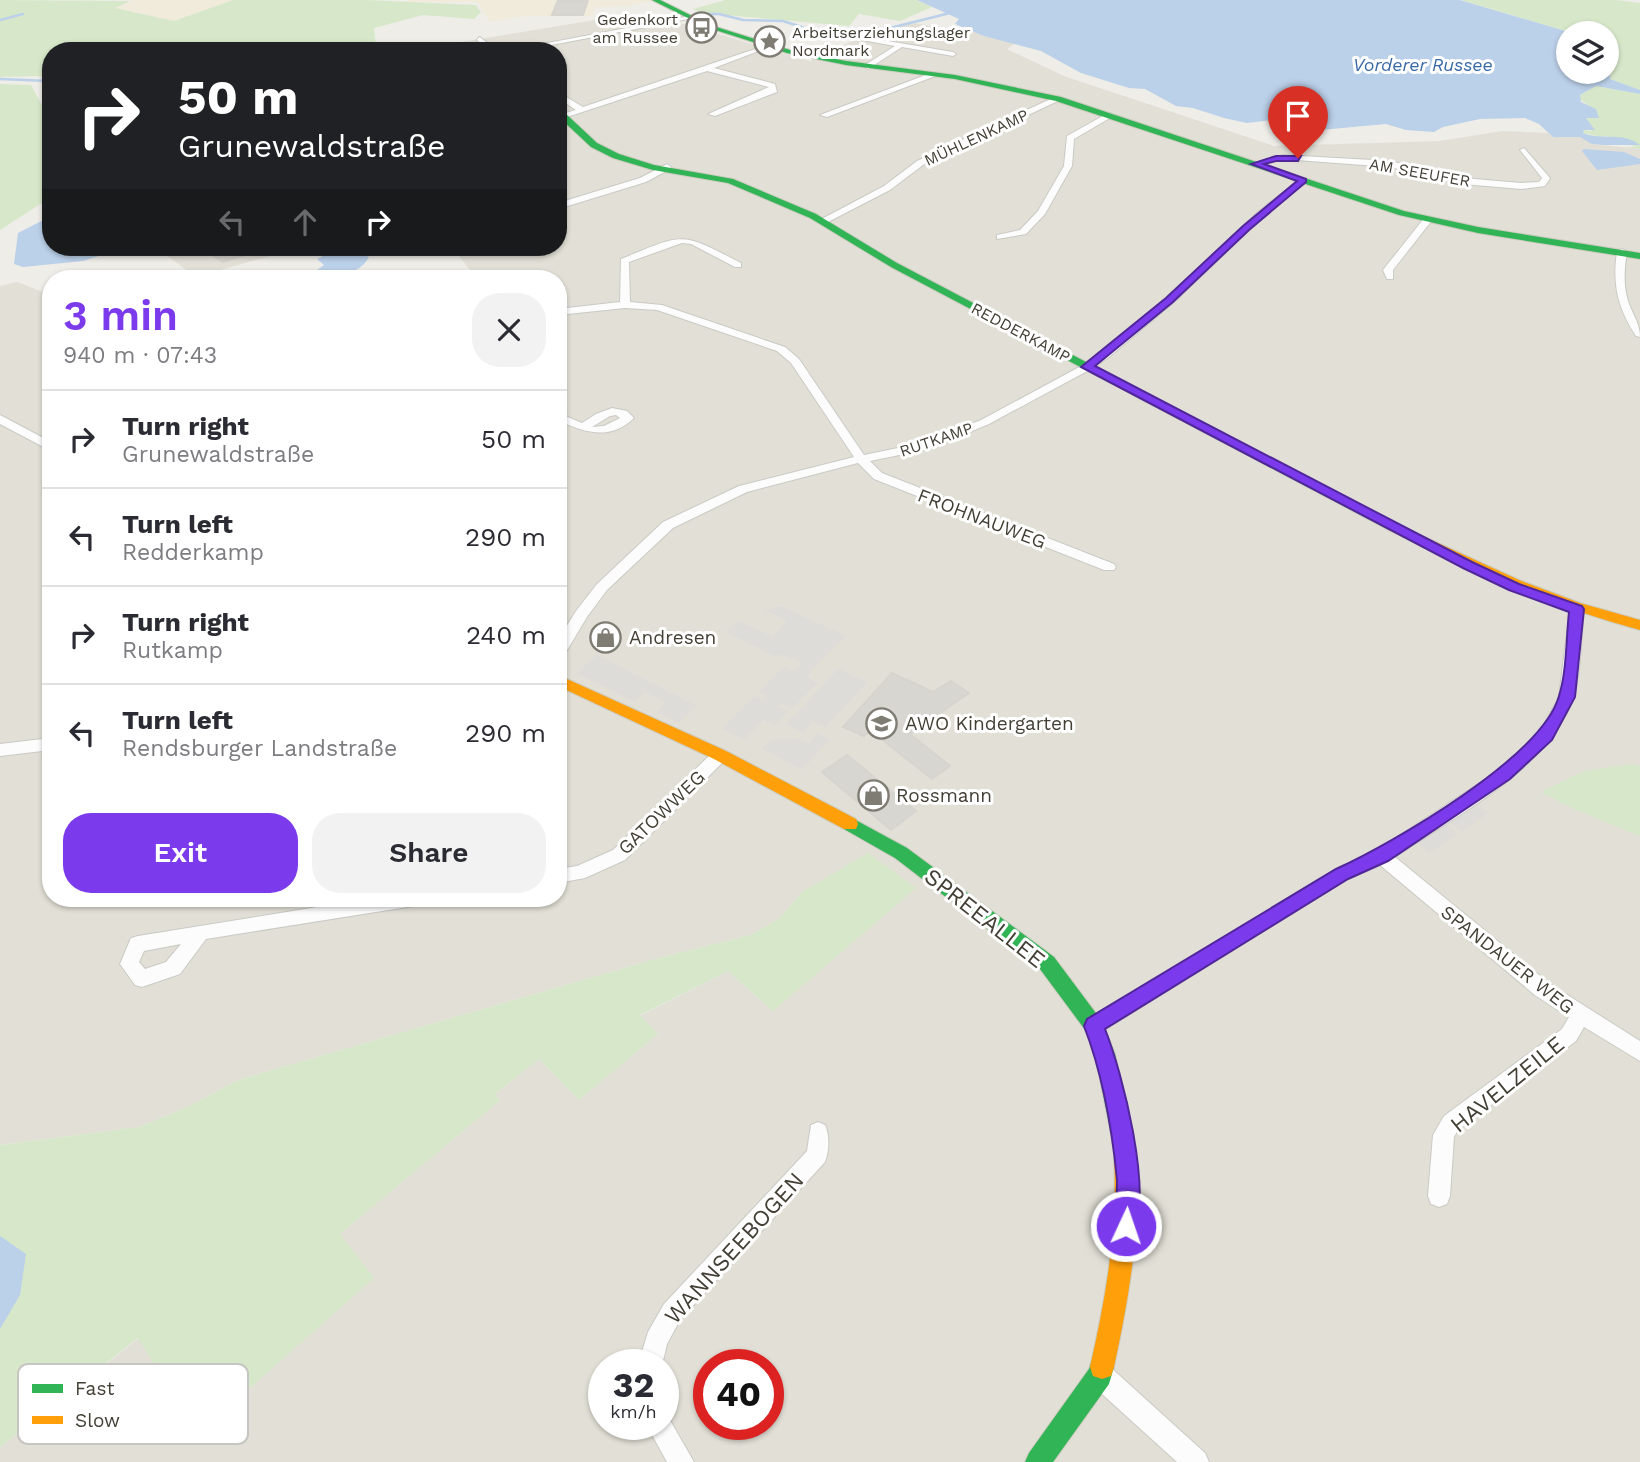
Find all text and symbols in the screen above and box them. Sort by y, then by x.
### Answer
place label: Gedenkort am Russee [593,10,678,47]
bus stop icon: Gedenkort am Russee [684,11,718,45]
map controls [1556,21,1619,84]
button: layers [1556,21,1619,84]
place label: Arbeitserziehungslager Nordmark [792,23,971,60]
place icon: Arbeitserziehungslager Nordmark [752,24,786,58]
water label: Vorderer Russee [1353,54,1493,75]
text: 50 m [178,68,298,126]
icon: right [63,70,154,161]
pin [1268,86,1328,158]
icon: arrive [1279,97,1317,135]
street label: MÜHLENKAMP [921,105,1032,170]
text: Grunewaldstraße [178,127,445,165]
street label: AM SEEUFER [1368,154,1472,191]
icon: left [213,203,251,241]
icon: ahead [286,203,324,241]
icon: right [359,203,397,241]
text: 3 min [63,291,178,340]
button: close [472,293,546,367]
street label: REDDERKAMP [968,298,1074,367]
text: 940 m · 07:43 [63,342,217,369]
text: Turn right [122,411,249,441]
street label: RUTKAMP [897,418,975,461]
icon: right [63,420,101,458]
text: 50 m [481,424,546,454]
text: Grunewaldstraße [122,441,314,468]
street label: FROHNAUWEG [914,483,1049,554]
text: Turn left [122,509,233,539]
icon: left [63,518,101,556]
text: 290 m [465,522,546,552]
text: Redderkamp [122,539,264,566]
text: Turn right [122,607,249,637]
icon: right [63,616,101,654]
text: 240 m [466,620,546,650]
shop icon: Andresen [589,620,623,654]
place label: Andresen [629,626,716,649]
text: Rutkamp [122,637,223,664]
text: Turn left [122,705,233,735]
school or university icon: AWO Kindergarten [865,706,899,740]
place label: AWO Kindergarten [905,712,1074,735]
icon: left [63,714,101,752]
text: 290 m [465,718,546,748]
text: Rendsburger Landstraße [122,735,397,762]
street label: GATOWWEG [613,765,710,859]
shop icon: Rossmann [856,778,890,812]
place label: Rossmann [896,784,992,807]
button: Exit [63,813,298,893]
button: Share [312,813,546,893]
street label: SPREEALLEE [919,863,1050,974]
street label: SPANDAUER WEG [1436,900,1579,1019]
street label: HAVELZEILE [1445,1030,1570,1138]
street label: WANNSEEBOGEN [659,1167,810,1330]
position arrow [1089,1189,1163,1263]
speed limit sign: 40 [693,1349,784,1440]
legend [18,1364,248,1444]
text: 32 [613,1364,654,1406]
text: Fast [75,1377,114,1400]
text: km/h [610,1401,657,1422]
text: Slow [75,1409,120,1432]

